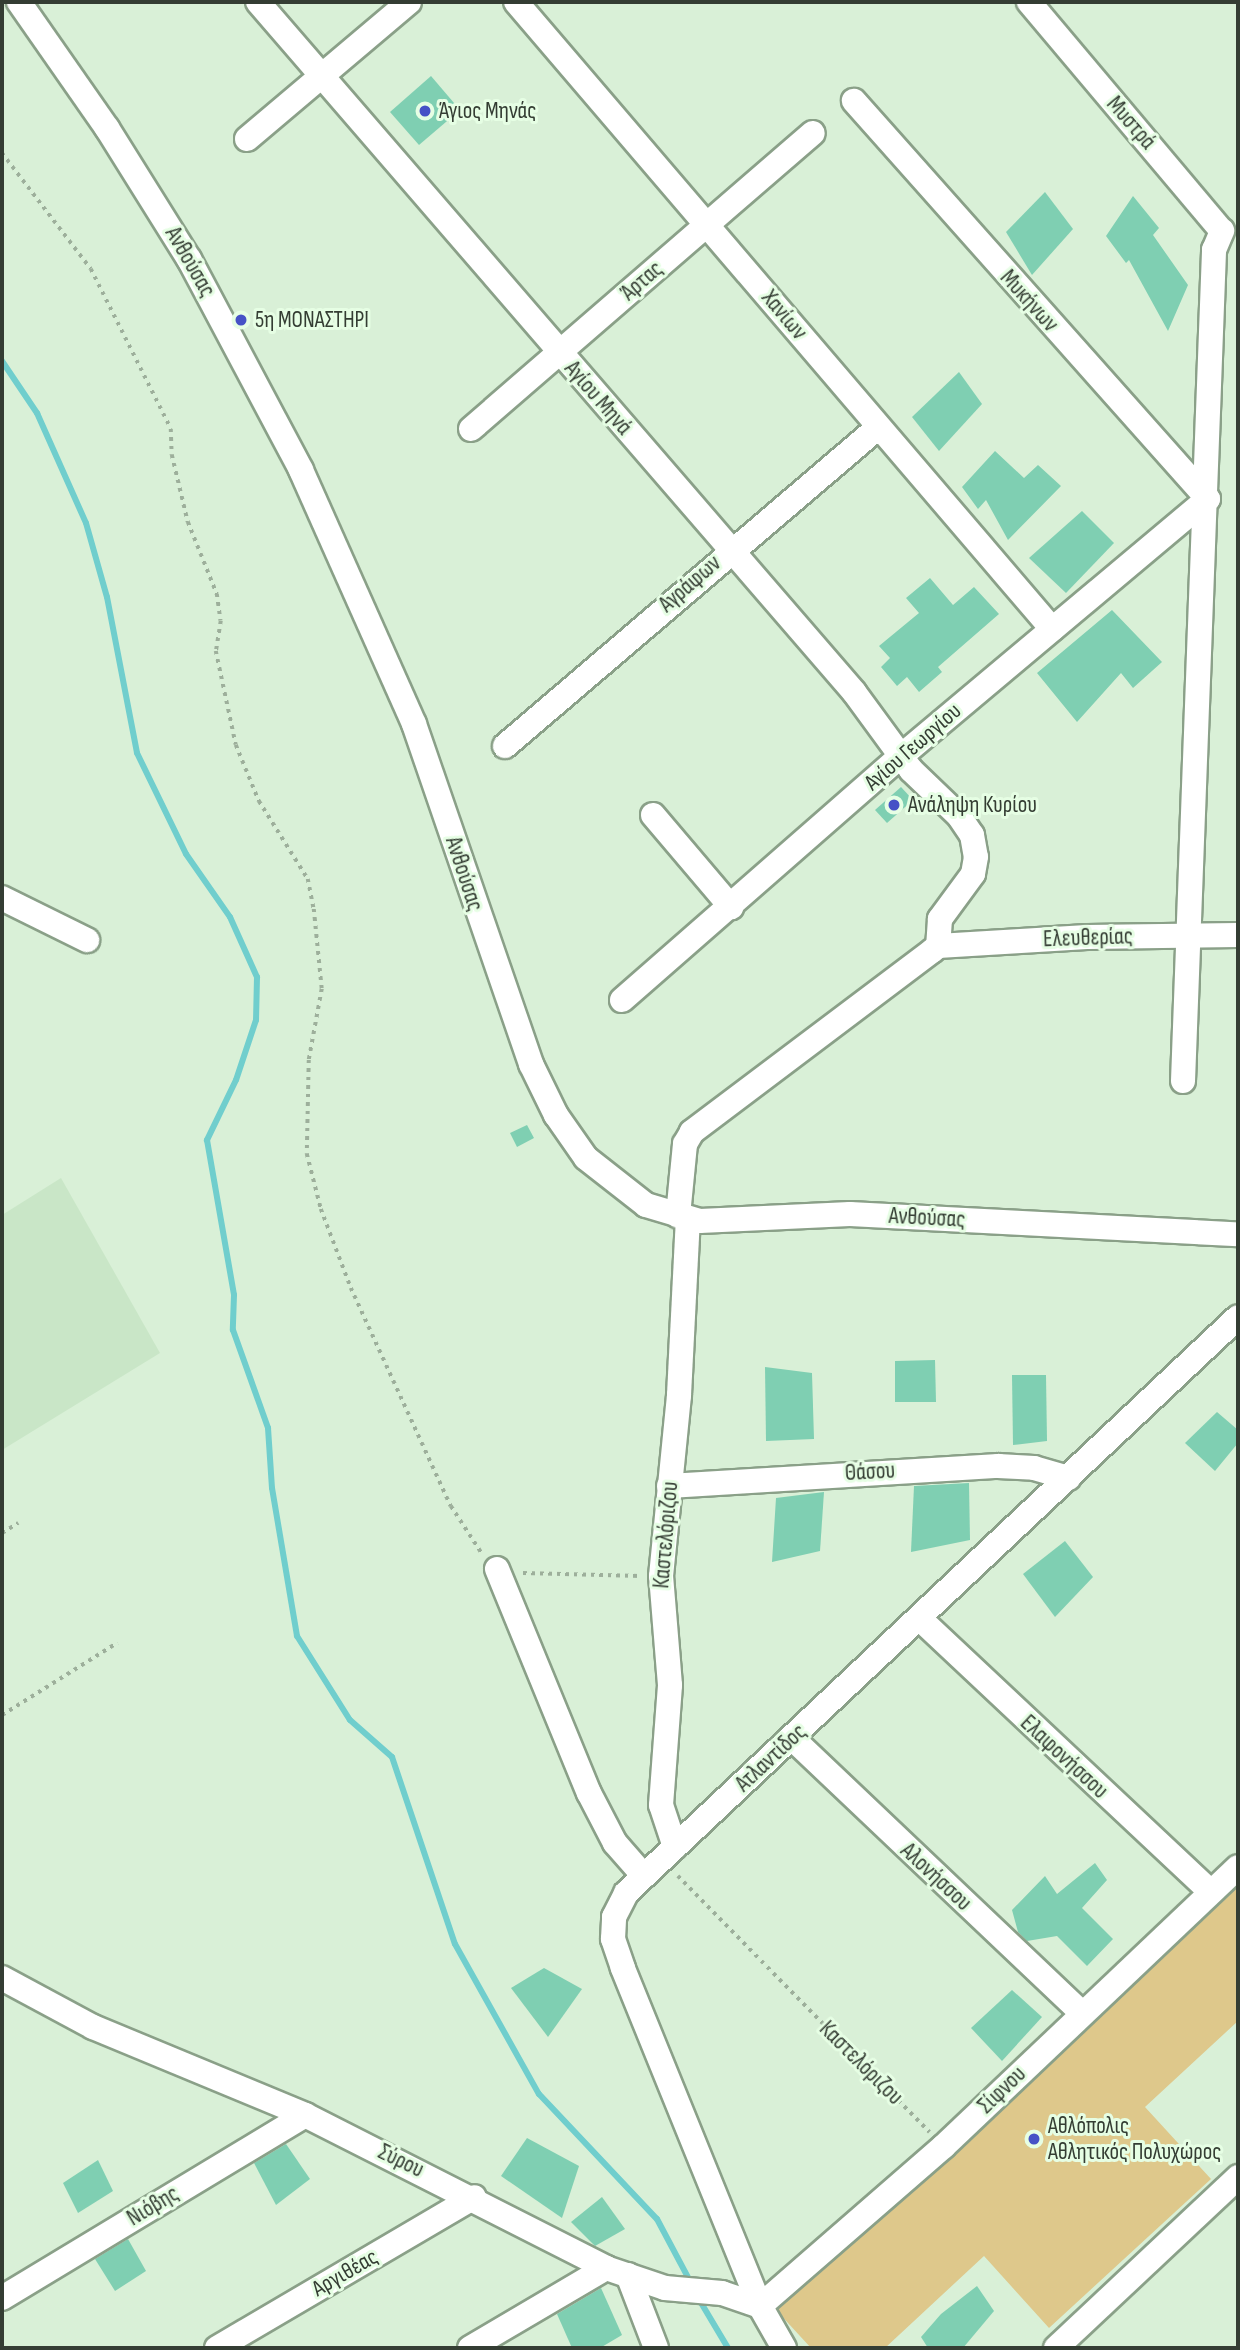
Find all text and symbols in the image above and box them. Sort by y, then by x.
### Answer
street label: Μυστρά [1101,91,1161,155]
place label: Άγιος Μηνάς [439,97,536,125]
marker: Άγιος Μηνάς [417,103,433,119]
street label: Ανθούσας [159,222,221,302]
street label: Άρτας [615,255,669,307]
street label: Μυκήνων [994,264,1064,338]
street label: Χανίων [755,285,813,345]
place label: 5η ΜΟΝΑΣΤΗΡΙ [255,306,369,334]
marker: 5η ΜΟΝΑΣΤΗΡΙ [233,312,249,328]
street label: Αγίου Μηνά [558,355,638,441]
street label: Αγράφων [653,550,727,618]
street label: Αγίου Γεωργίου [859,697,967,797]
place label: Ανάληψη Κυρίου [908,791,1037,819]
marker: Ανάληψη Κυρίου [886,797,902,813]
street label: Ανθούσας [439,833,489,915]
street label: Ελευθερίας [1043,923,1133,953]
street label: Ανθούσας [888,1202,966,1234]
street label: Θάσου [844,1457,896,1487]
street label: Καστελόριζου [648,1480,684,1590]
street label: Ελαφονήσσου [1014,1709,1114,1805]
street label: Ατλαντίδος [730,1718,812,1798]
street label: Αλονήσσου [895,1837,977,1917]
street label: Καστελόριζου [813,2015,909,2111]
street label: Σίφνου [972,2061,1032,2119]
place label: Αθλόπολις Αθλητικός Πολυχώρος [1048,2112,1221,2166]
marker: Αθλόπολις Αθλητικός Πολυχώρος [1026,2131,1042,2147]
street label: Σύρου [374,2138,428,2184]
street label: Νιόβης [122,2180,184,2232]
street label: Αργιθέας [307,2243,383,2303]

